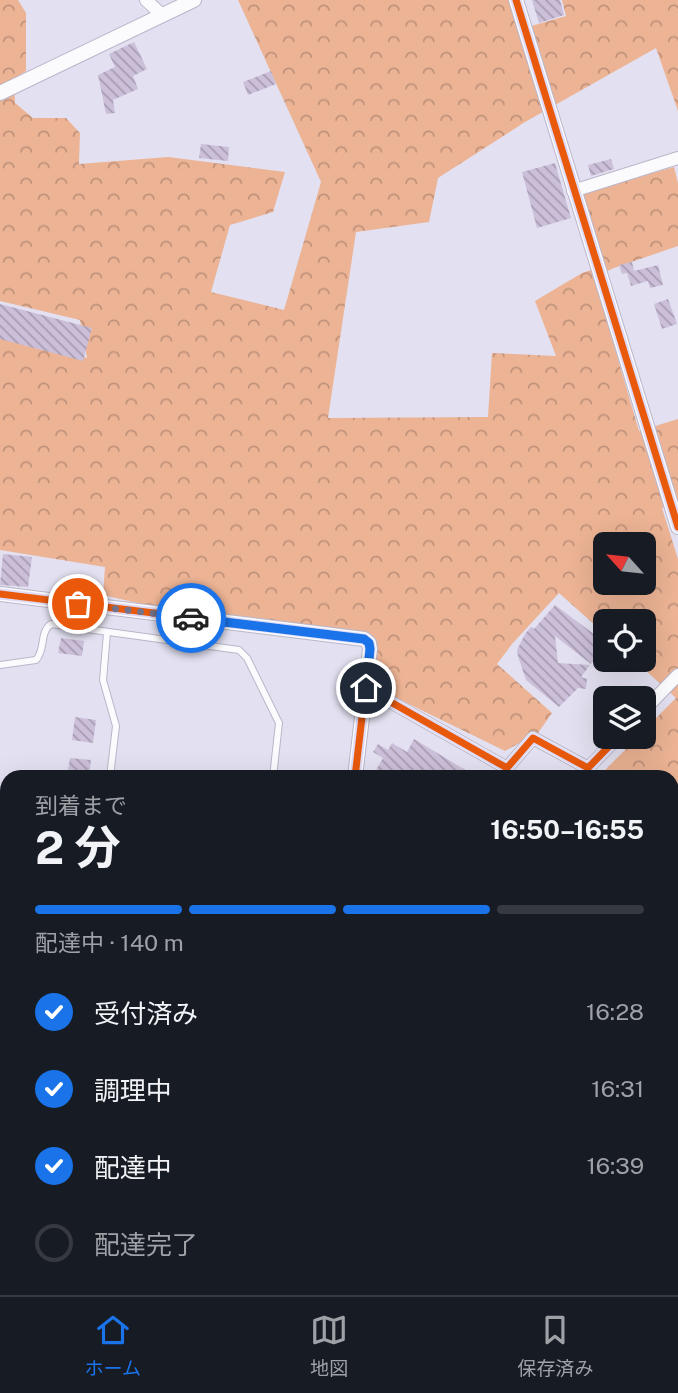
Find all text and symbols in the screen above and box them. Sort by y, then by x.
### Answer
north arrow [593,532,656,595]
map controls [593,532,656,749]
pin [48,574,108,634]
courier [156,583,226,653]
icon: bag [59,585,97,623]
icon: car [172,599,210,637]
button: locate [593,609,656,672]
pin [336,658,396,718]
icon: home [347,669,385,707]
button: layers [593,686,656,749]
text: 到着まで [35,792,127,819]
text: 16:50–16:55 [490,814,644,845]
text: 2 分 [35,820,121,874]
text: 配達中 · 140 m [35,929,184,956]
icon: check [35,993,73,1031]
text: 受付済み [94,998,198,1029]
text: 16:28 [586,998,644,1025]
icon: check [35,1070,73,1108]
text: 調理中 [94,1075,172,1106]
text: 16:31 [591,1075,644,1102]
icon: check [35,1147,73,1185]
text: 配達中 [94,1152,172,1183]
text: 16:39 [586,1152,644,1179]
text: 配達完了 [94,1229,198,1260]
tab: ホーム [85,1311,141,1380]
tab: 地図 [310,1311,348,1380]
tab: 保存済み [517,1311,593,1380]

